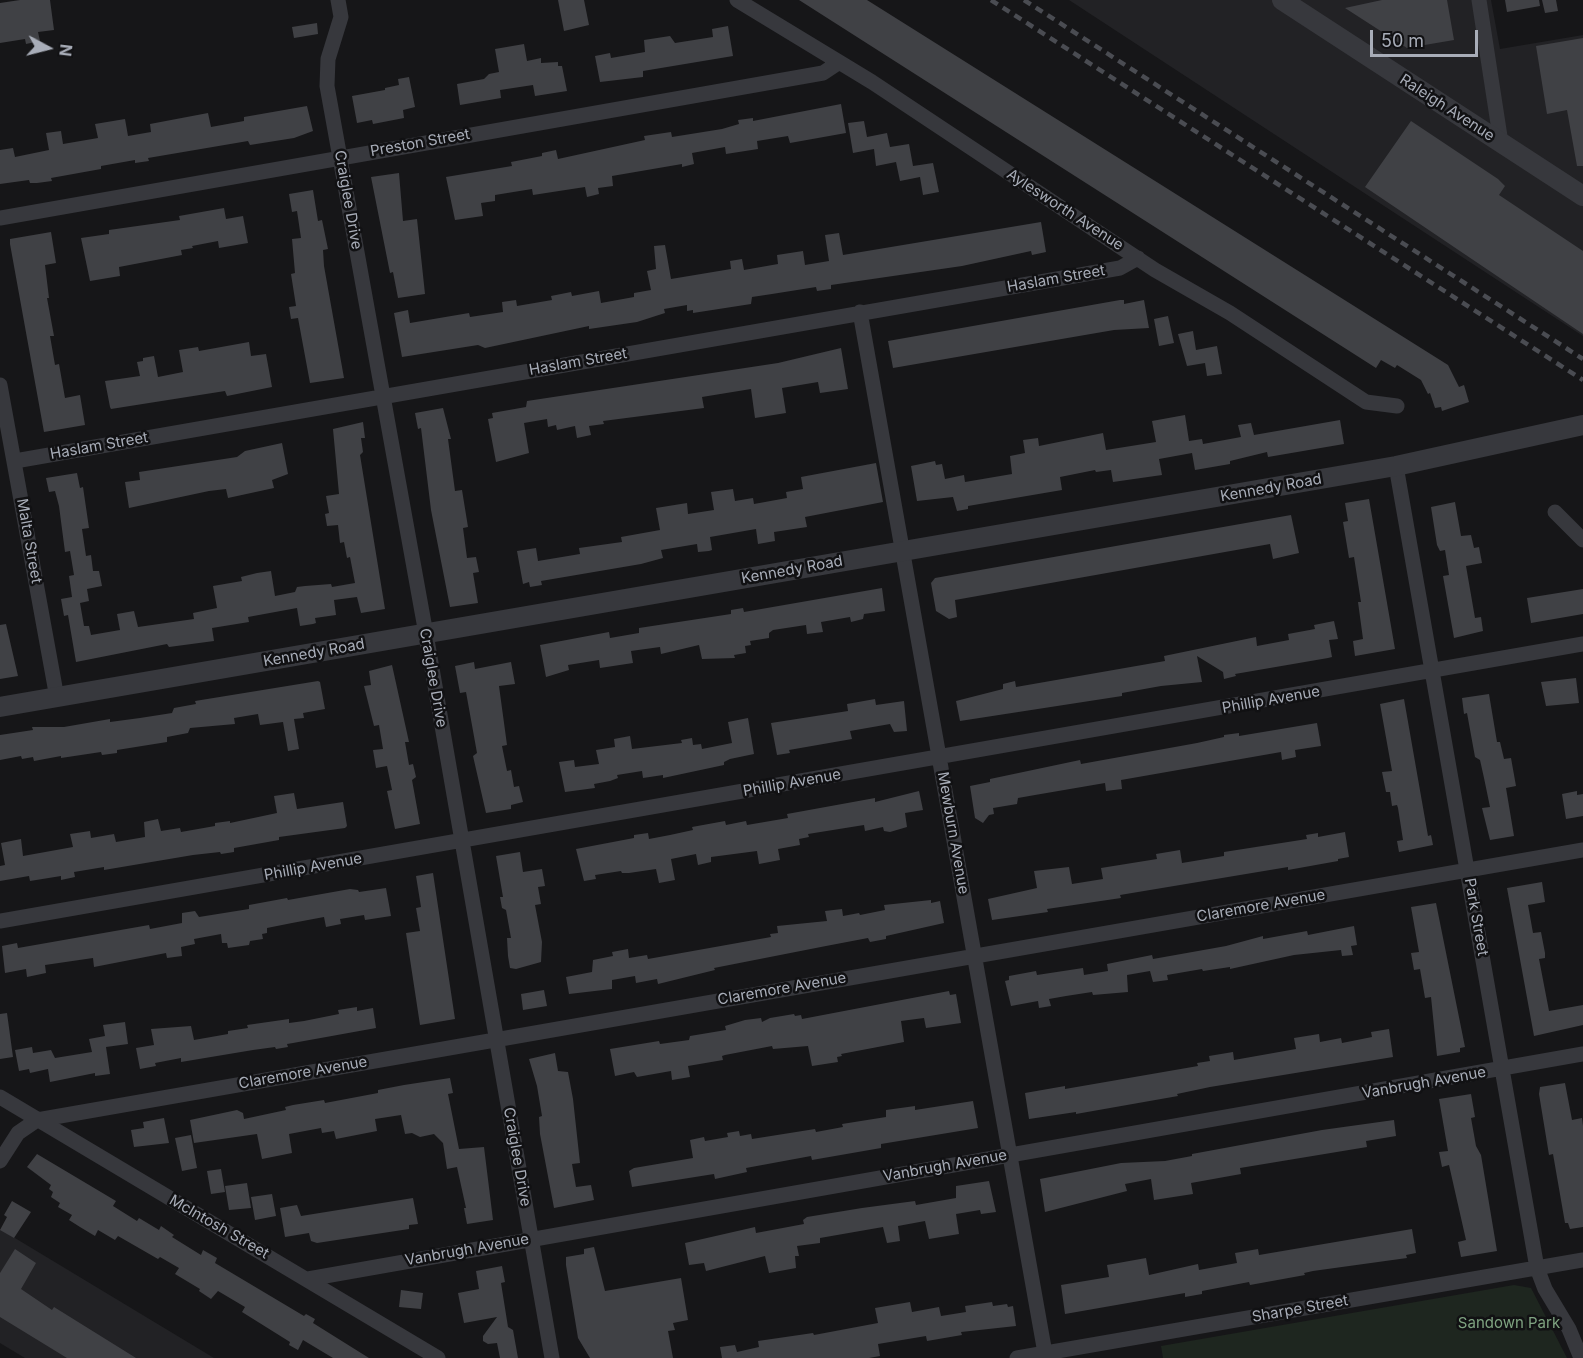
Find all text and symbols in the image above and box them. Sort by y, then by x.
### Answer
north arrow [18,18,78,78]
scale bar [1373,18,1481,56]
text: 50 m [1381,30,1424,51]
text: N [55,43,77,57]
street label: Raleigh Avenue [1396,71,1498,145]
street label: Preston Street [369,125,471,161]
street label: Craiglee Drive [330,149,366,251]
street label: Aylesworth Avenue [1003,165,1127,255]
street label: Haslam Street [1006,262,1106,296]
street label: Haslam Street [528,345,628,379]
street label: Haslam Street [49,429,149,463]
street label: Kennedy Road [1219,470,1323,506]
street label: Malta Street [13,497,45,585]
street label: Kennedy Road [740,552,844,588]
street label: Craiglee Drive [415,627,451,729]
street label: Kennedy Road [262,635,366,671]
street label: Phillip Avenue [1221,683,1321,717]
street label: Phillip Avenue [742,766,842,800]
street label: Mewburn Avenue [933,770,973,896]
street label: Phillip Avenue [263,850,363,884]
street label: Park Street [1460,877,1492,957]
street label: Claremore Avenue [1195,886,1327,926]
street label: Claremore Avenue [716,969,848,1009]
street label: Claremore Avenue [237,1053,369,1093]
street label: Vanbrugh Avenue [1361,1063,1487,1103]
street label: Craiglee Drive [499,1106,535,1208]
street label: Vanbrugh Avenue [882,1146,1008,1186]
street label: McIntosh Street [166,1191,272,1263]
street label: Vanbrugh Avenue [404,1230,530,1270]
street label: Sharpe Street [1251,1292,1349,1326]
park label: Sandown Park [1458,1314,1560,1332]

